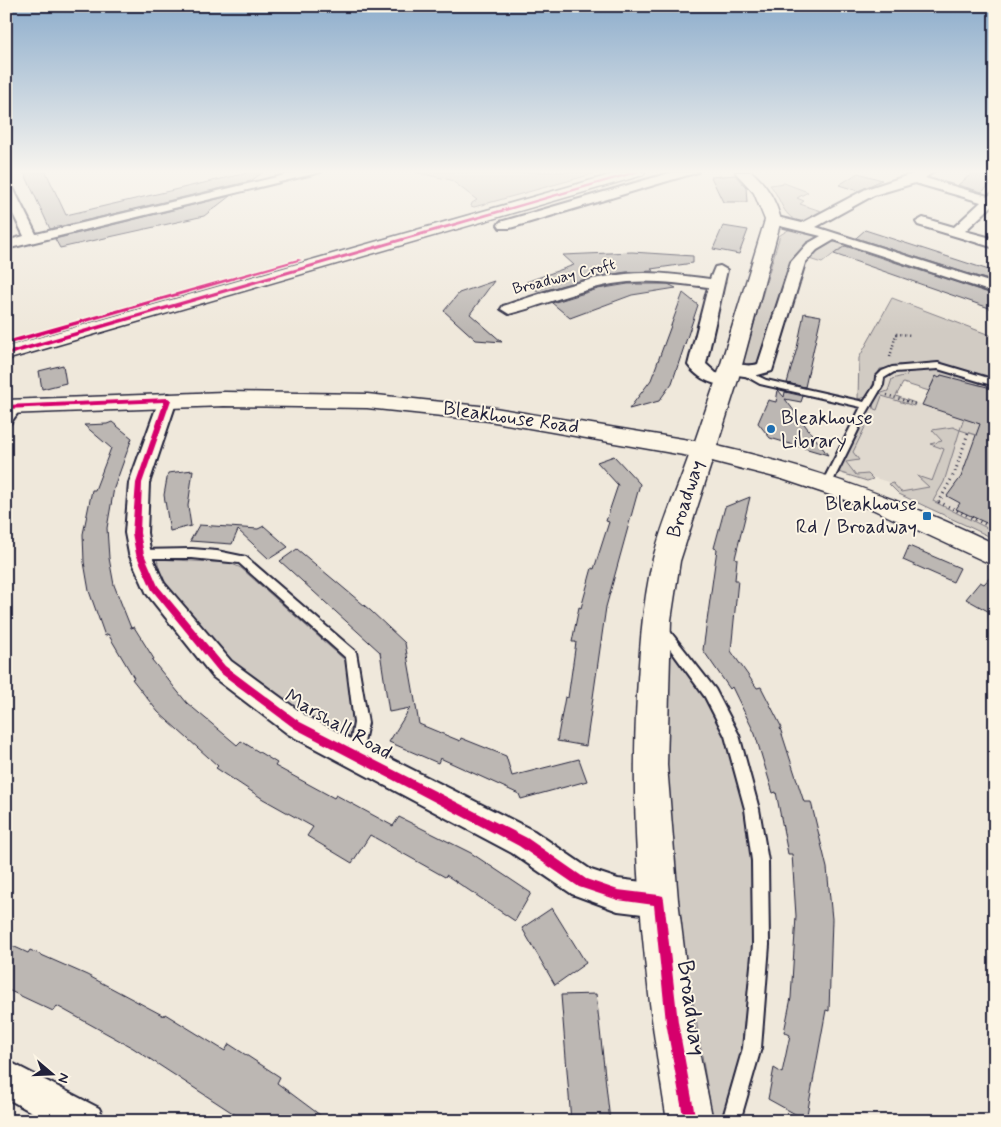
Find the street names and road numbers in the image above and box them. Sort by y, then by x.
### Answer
street label: Broadway Croft [510,254,618,300]
street label: Bleakhouse Road [441,395,581,441]
street label: Broadway [661,457,711,541]
street label: Marshall Road [279,683,397,767]
street label: Broadway [669,958,713,1058]

